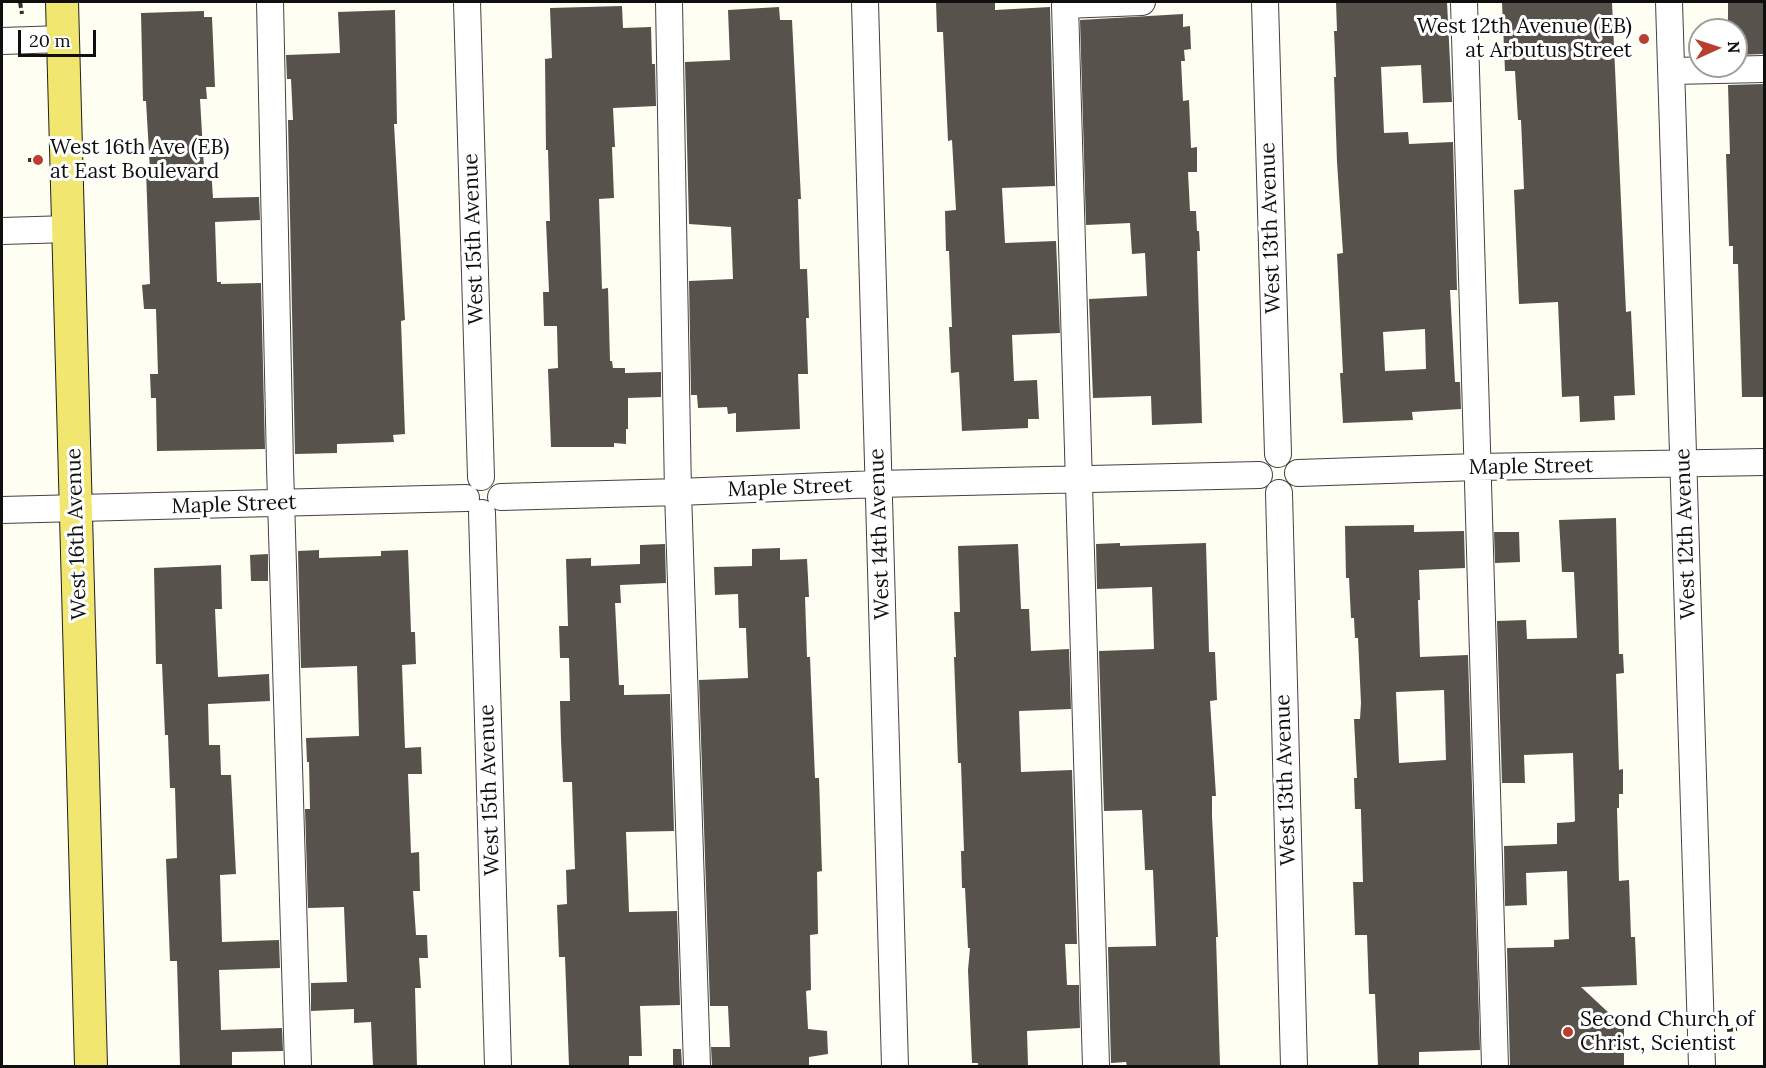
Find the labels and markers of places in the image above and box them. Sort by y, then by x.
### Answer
place label: West 12th Avenue (EB) at Arbutus Street [1417,14,1632,64]
marker: West 12th Avenue (EB) at Arbutus Street [1637,32,1651,46]
place label: West 16th Ave (EB) at East Boulevard [50,135,229,185]
marker: West 16th Ave (EB) at East Boulevard [31,153,45,167]
place label: Second Church of Christ, Scientist [1580,1007,1755,1057]
marker: Second Church of Christ, Scientist [1561,1025,1575,1039]

